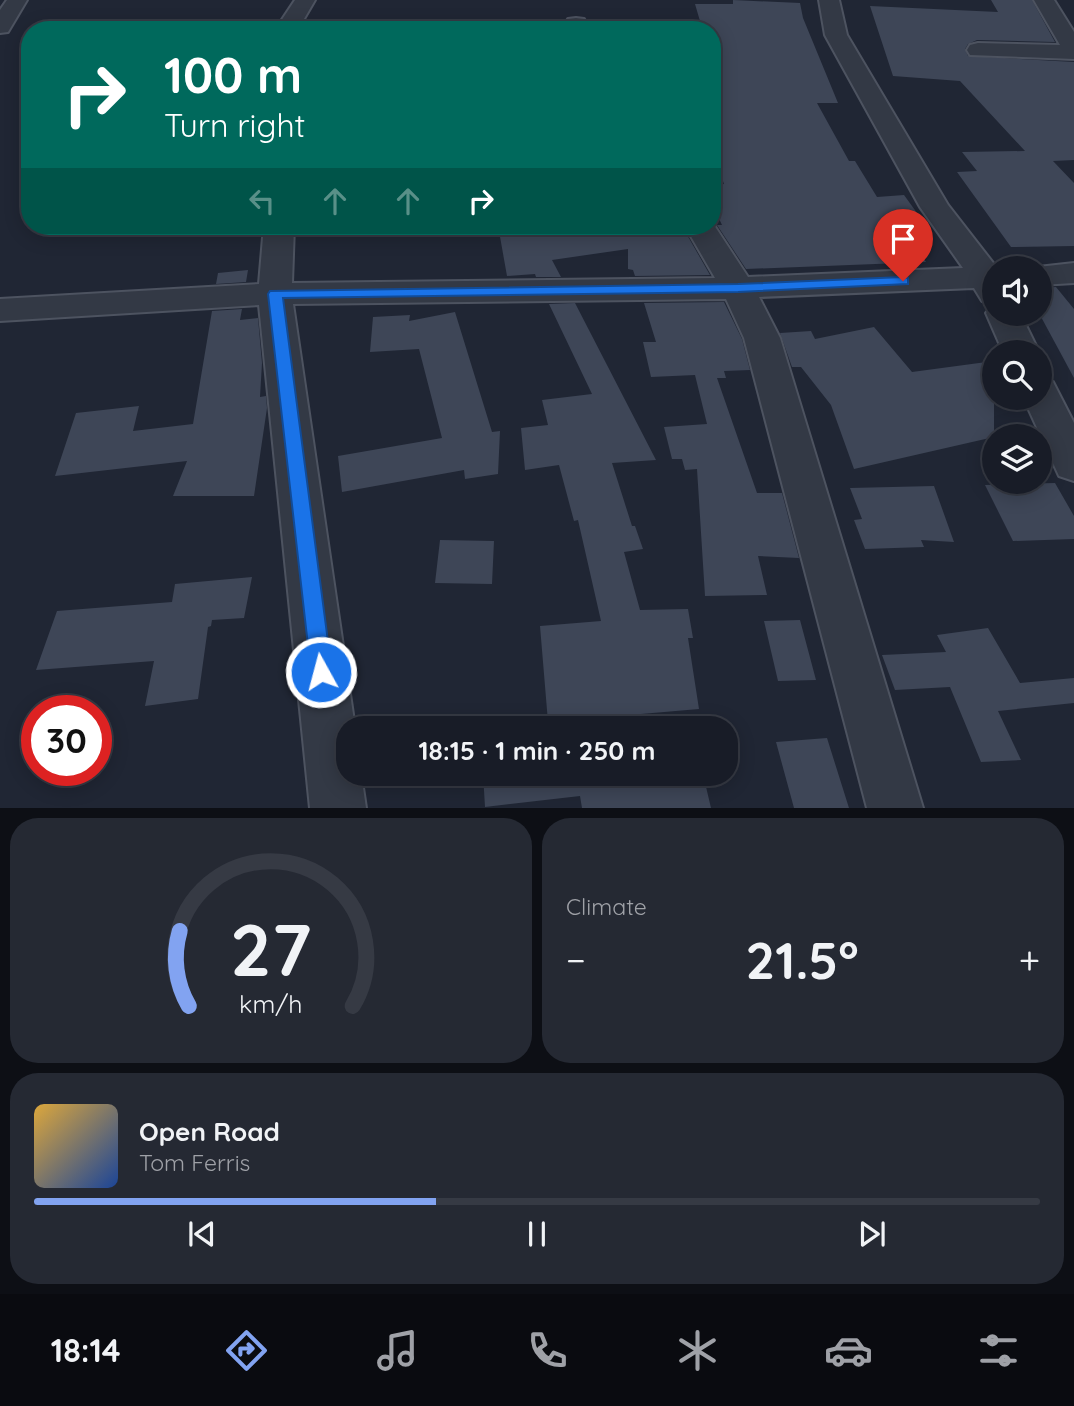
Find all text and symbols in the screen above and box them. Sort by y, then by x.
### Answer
text: 100 m [164,44,302,105]
icon: right [49,49,140,140]
text: Turn right [164,105,305,145]
icon: left [243,182,281,220]
icon: ahead [316,182,354,220]
icon: ahead [389,182,427,220]
icon: right [462,182,500,220]
pin [873,209,933,281]
icon: arrive [884,220,922,258]
map controls [982,256,1052,494]
button: sound [982,256,1052,326]
button: search [982,340,1052,410]
button: layers [982,424,1052,494]
position arrow [284,635,358,709]
speed limit sign: 30 [21,695,112,786]
text: 18:15 · 1 min · 250 m [418,734,656,767]
text: Climate [566,892,647,921]
text: 27 [230,904,312,995]
text: 21.5° [746,927,859,992]
text: − [566,936,586,984]
text: + [1019,936,1040,984]
text: km/h [239,988,303,1019]
text: Open Road [139,1115,280,1148]
text: Tom Ferris [139,1148,250,1177]
icon: previous [183,1215,221,1253]
icon: pause [518,1215,556,1253]
icon: next [853,1215,891,1253]
icon: directions [222,1326,271,1375]
icon: music [373,1326,422,1375]
icon: phone [523,1326,572,1375]
icon: climate [673,1326,722,1375]
icon: car [824,1326,873,1375]
icon: filters [974,1326,1023,1375]
text: 18:14 [51,1330,121,1370]

